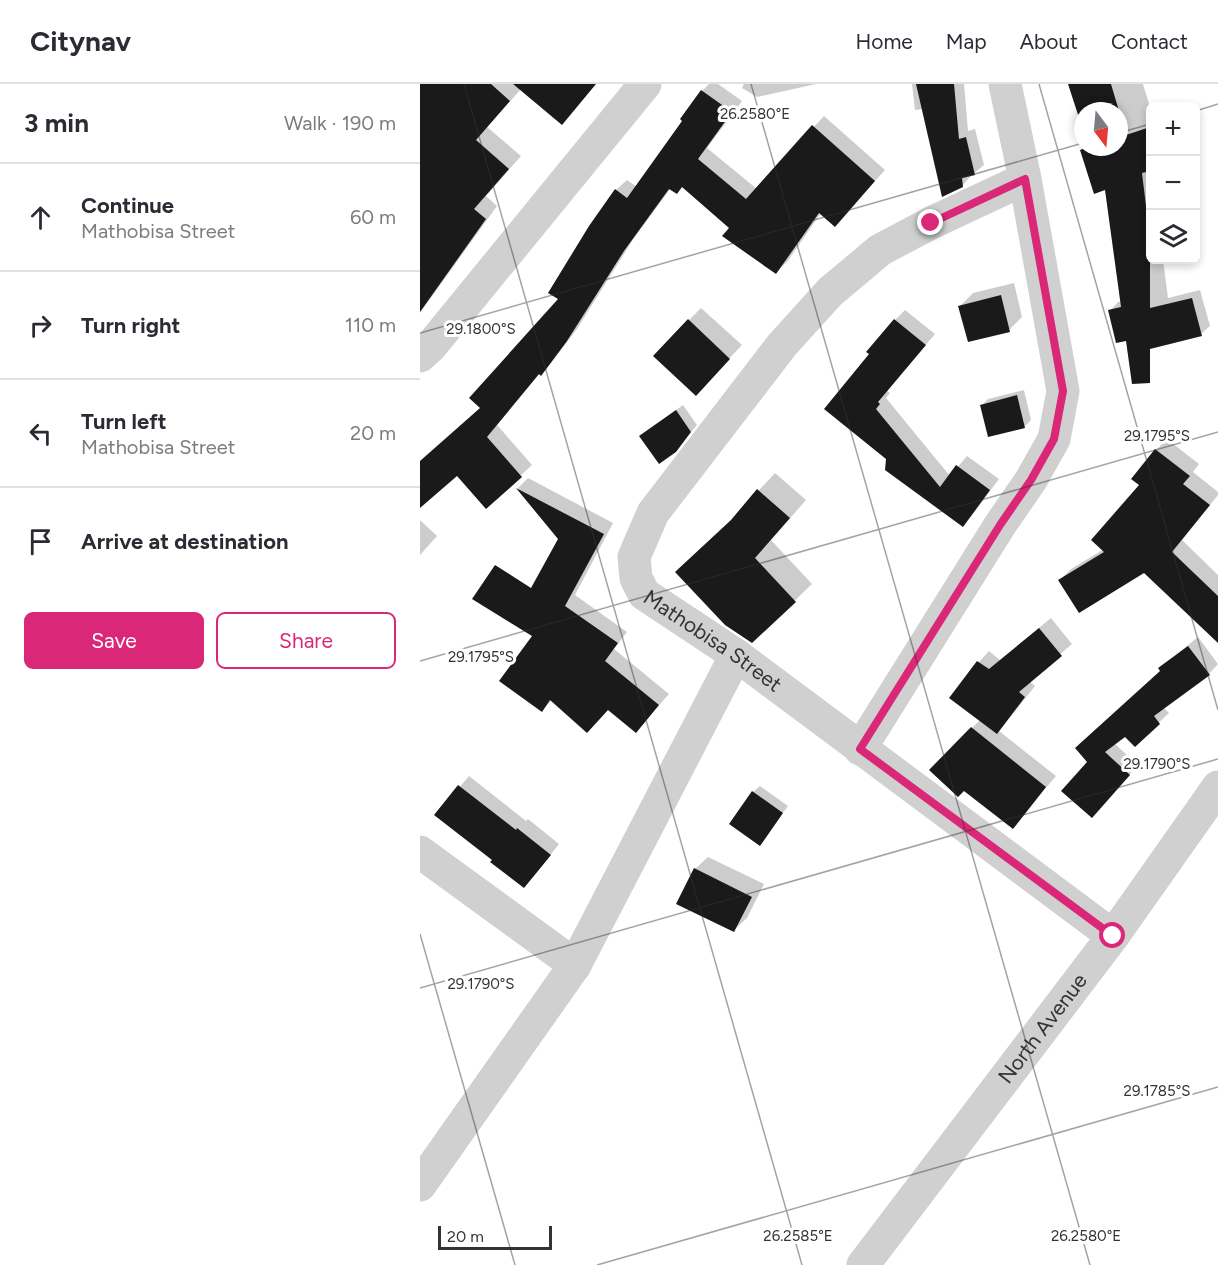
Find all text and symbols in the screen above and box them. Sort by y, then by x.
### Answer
text: Citynav [30,24,131,58]
text: Home [856,29,913,54]
text: Map [946,29,987,54]
text: About [1020,29,1078,54]
text: Contact [1111,29,1188,54]
north arrow [1074,102,1128,156]
map controls [1146,102,1200,264]
button: + [1146,102,1200,156]
text: 26.2580°E [720,105,790,123]
text: 3 min [24,107,89,139]
text: Walk · 190 m [284,111,396,135]
button: − [1146,156,1200,210]
text: Continue [81,192,174,219]
icon: ahead [24,201,57,234]
text: 60 m [350,205,396,229]
route end [917,209,943,235]
button: layers [1146,210,1200,264]
text: Mathobisa Street [81,219,235,243]
icon: right [24,309,57,342]
text: Turn right [81,312,180,339]
text: 110 m [345,313,396,337]
text: 29.1800°S [446,320,516,338]
text: Turn left [81,408,167,435]
icon: left [24,417,57,450]
text: 20 m [350,421,396,445]
text: 29.1795°S [1124,427,1190,445]
text: Mathobisa Street [81,435,235,459]
icon: arrive [24,525,57,558]
text: Arrive at destination [81,528,289,555]
street label: Mathobisa Street [639,584,787,697]
button: Save [24,612,204,669]
button: Share [216,612,396,669]
text: 29.1795°S [448,648,514,666]
text: 29.1790°S [1123,755,1191,773]
route start [1099,922,1125,948]
street label: North Avenue [993,968,1092,1088]
text: 29.1790°S [447,975,515,993]
text: 29.1785°S [1124,1082,1190,1100]
scale bar [438,1223,552,1250]
text: 20 m [447,1227,484,1246]
text: 26.2585°E [763,1227,833,1245]
text: 26.2580°E [1051,1227,1121,1245]

